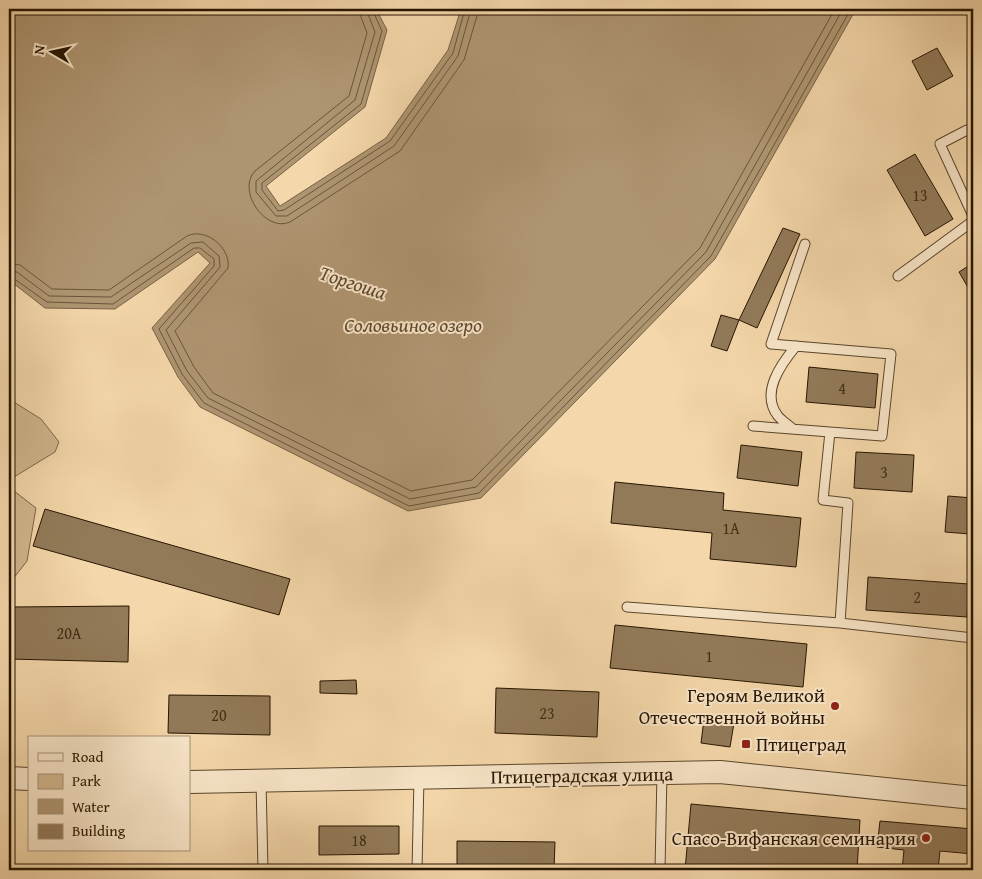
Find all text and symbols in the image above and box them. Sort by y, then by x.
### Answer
north arrow [28,28,78,78]
text: N [29,43,50,56]
house number: 13 [912,183,928,207]
water label: Торгоша [316,258,391,307]
water label: Соловьиное озеро [344,310,482,339]
house number: 4 [838,376,846,400]
house number: 3 [880,460,888,484]
house number: 1А [722,516,740,540]
house number: 2 [913,585,921,609]
house number: 20А [56,621,82,645]
house number: 1 [705,644,713,668]
place label: Героям Великой Отечественной войны [639,681,825,731]
marker: Героям Великой Отечественной войны [829,700,841,712]
house number: 23 [539,701,555,725]
house number: 20 [211,703,227,727]
place label: Птицеград [756,730,846,758]
legend [28,736,190,852]
marker: Птицеград [740,738,752,750]
text: Road [72,746,103,767]
street label: Птицеградская улица [490,759,674,791]
text: Park [72,770,101,791]
text: Water [72,796,110,817]
text: Building [72,820,126,841]
place label: Спасо-Вифанская семинария [672,824,916,852]
house number: 18 [351,828,367,852]
marker: Спасо-Вифанская семинария [920,832,932,844]

